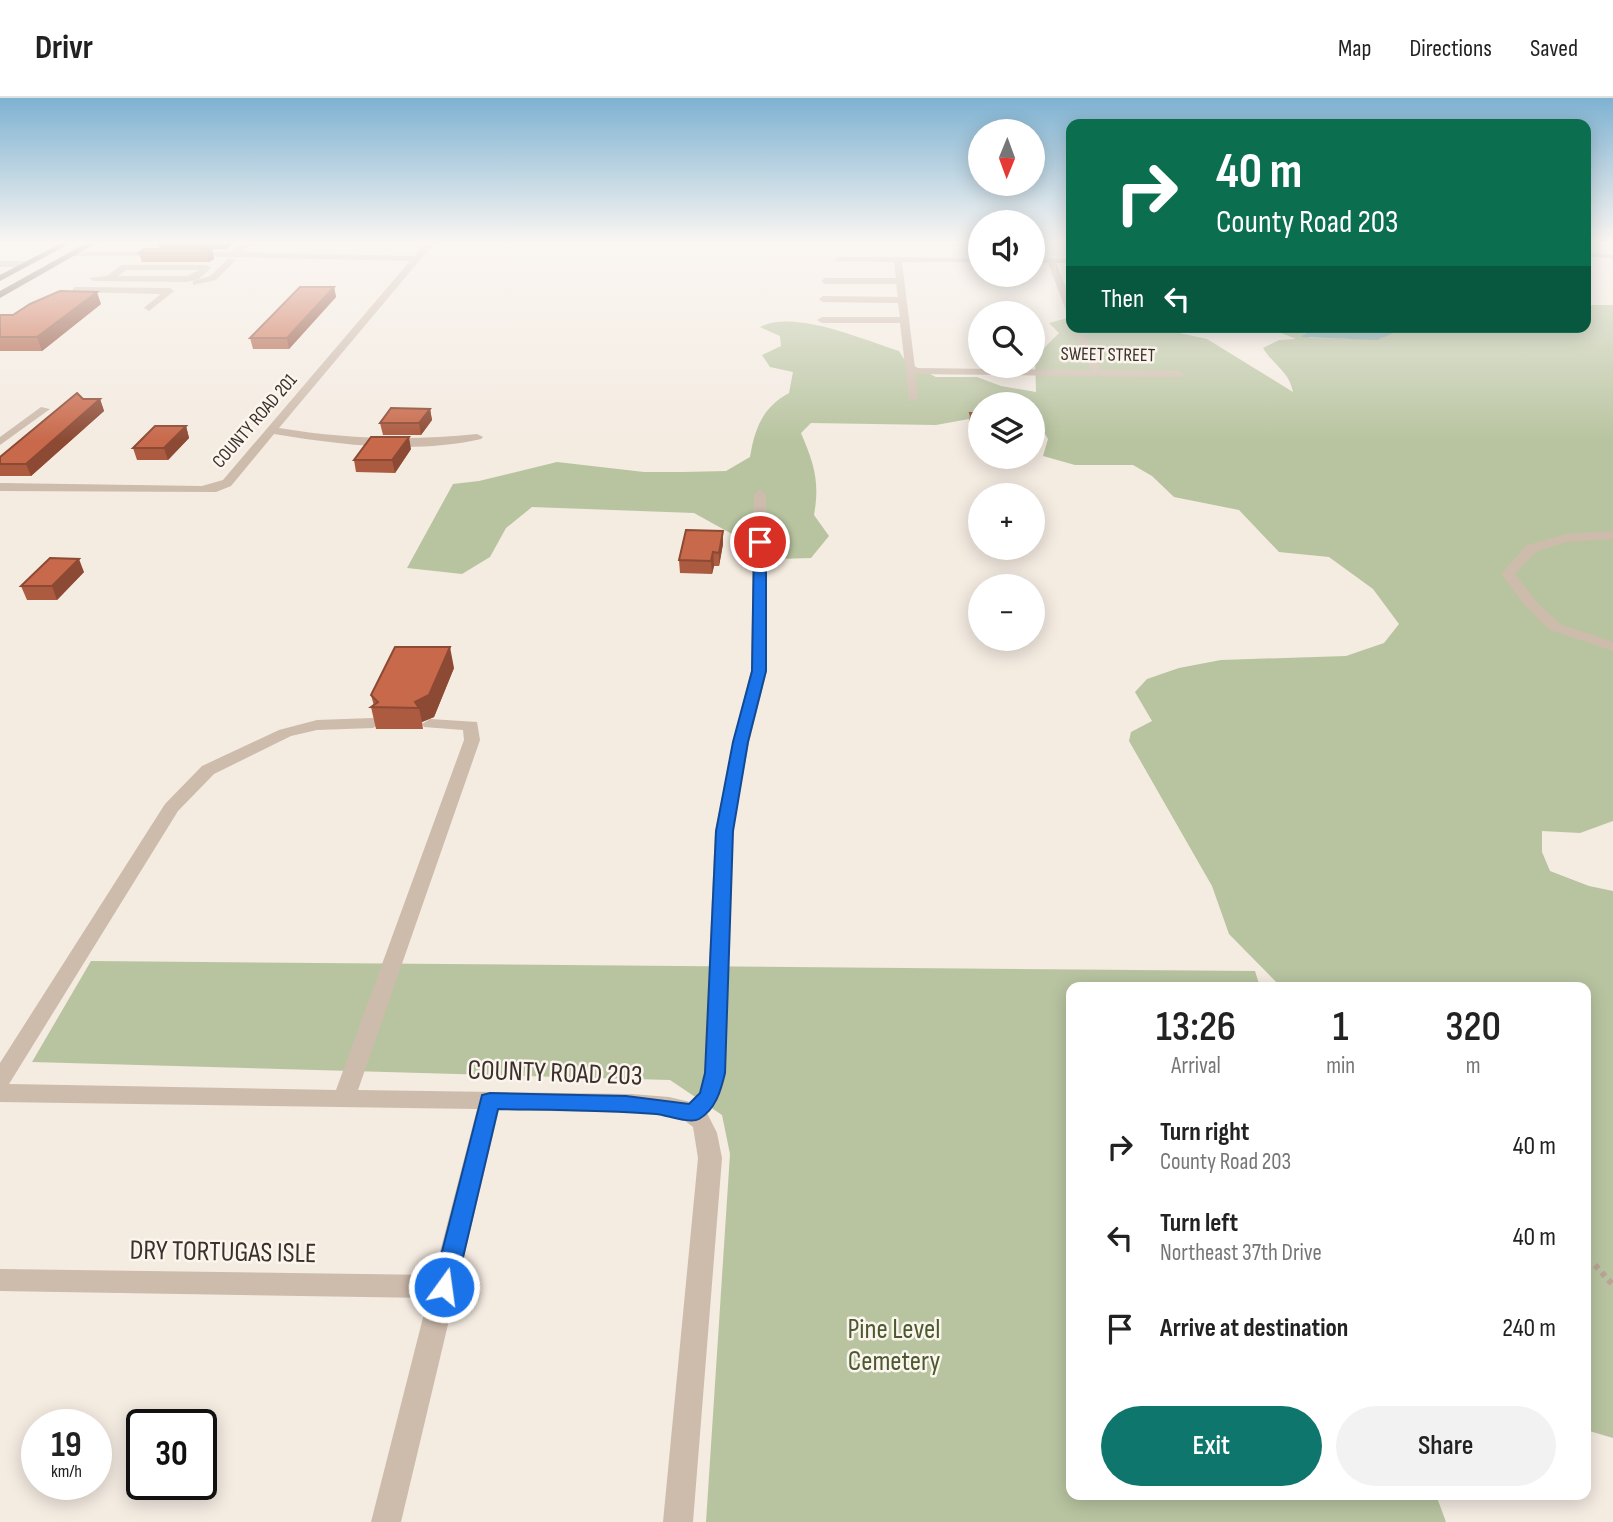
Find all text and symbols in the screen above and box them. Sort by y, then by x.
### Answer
text: Drivr [35,28,93,68]
text: Map [1338,34,1371,63]
text: Directions [1409,34,1492,63]
text: Saved [1530,34,1578,63]
north arrow [968,119,1045,196]
map controls [968,119,1045,651]
text: 40 m [1216,143,1302,202]
icon: right [1101,147,1192,238]
text: County Road 203 [1216,203,1398,242]
button: sound [968,210,1045,287]
icon: left [1158,280,1196,318]
text: Then [1101,284,1144,315]
button: search [968,301,1045,378]
street label: SWEET STREET [1060,343,1156,367]
street label: COUNTY ROAD 201 [208,369,302,473]
button: layers [968,392,1045,469]
button: + [968,483,1045,560]
pin [730,512,790,572]
icon: arrive [741,523,779,561]
button: − [968,574,1045,651]
text: 13:26 [1156,1002,1236,1053]
text: 1 [1333,1002,1348,1053]
text: 320 [1445,1002,1501,1053]
text: Arrival [1171,1052,1221,1080]
text: min [1326,1052,1355,1080]
text: m [1466,1052,1480,1080]
street label: COUNTY ROAD 203 [467,1053,643,1093]
text: Turn right [1160,1117,1249,1148]
icon: right [1101,1128,1139,1166]
text: 40 m [1513,1131,1556,1162]
text: County Road 203 [1160,1148,1291,1176]
text: Turn left [1160,1208,1238,1239]
icon: left [1101,1219,1139,1257]
text: 40 m [1513,1222,1556,1253]
street label: DRY TORTUGAS ISLE [129,1234,317,1270]
text: Northeast 37th Drive [1160,1239,1322,1267]
position arrow [407,1250,481,1324]
icon: arrive [1101,1310,1139,1348]
park label: Pine Level Cemetery [848,1313,940,1378]
text: Arrive at destination [1160,1313,1348,1344]
text: 240 m [1502,1313,1556,1344]
button: Exit [1101,1406,1322,1486]
button: Share [1336,1406,1556,1486]
speed limit sign: 30 [126,1409,217,1500]
text: 19 [51,1424,82,1467]
text: km/h [51,1461,82,1482]

